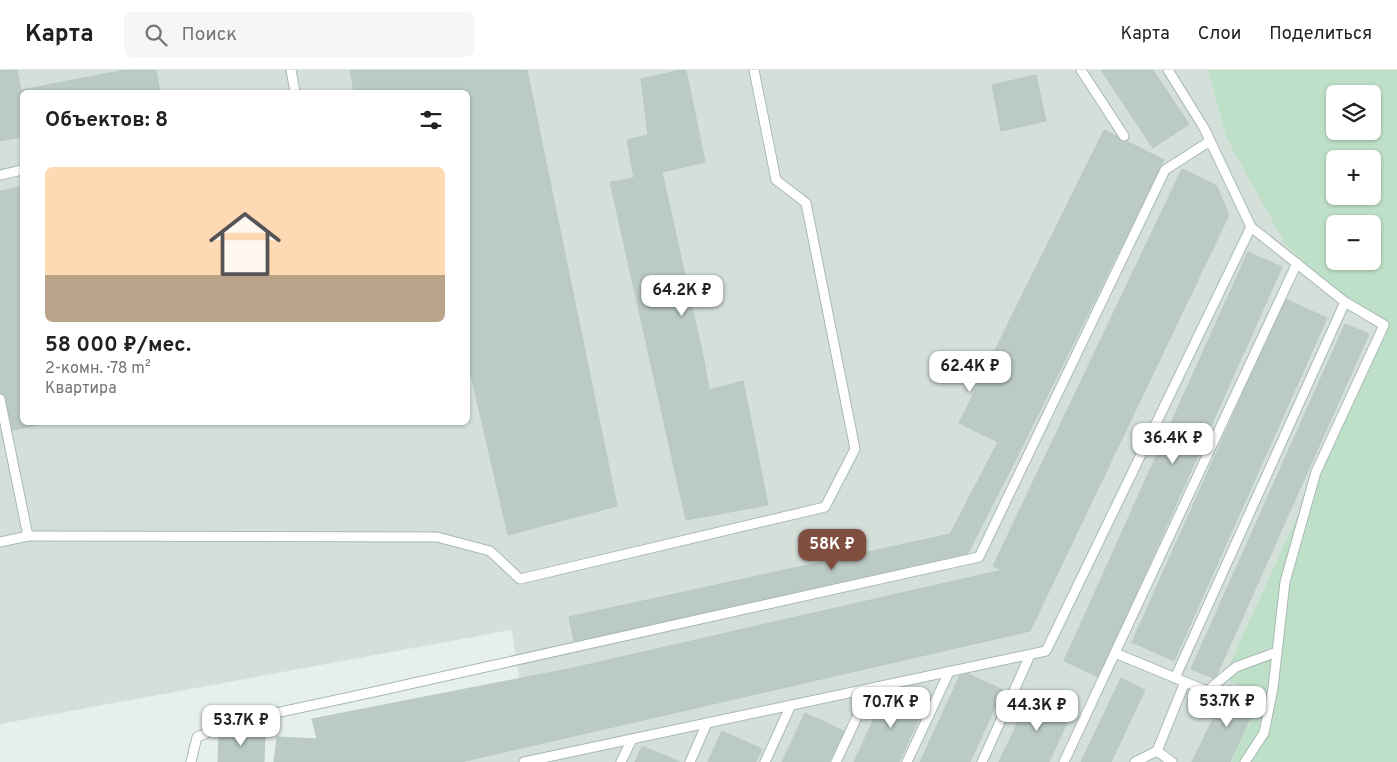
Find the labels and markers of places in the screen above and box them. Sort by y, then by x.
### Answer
pin: 64.2K ₽ [636,274,728,317]
pin: 62.4K ₽ [924,350,1016,393]
pin: 36.4K ₽ [1127,422,1219,465]
pin: 58K ₽ [797,528,867,571]
pin: 70.7K ₽ [845,686,937,729]
pin: 53.7K ₽ [1181,686,1273,728]
pin: 44.3K ₽ [991,690,1083,732]
pin: 53.7K ₽ [195,704,287,747]

